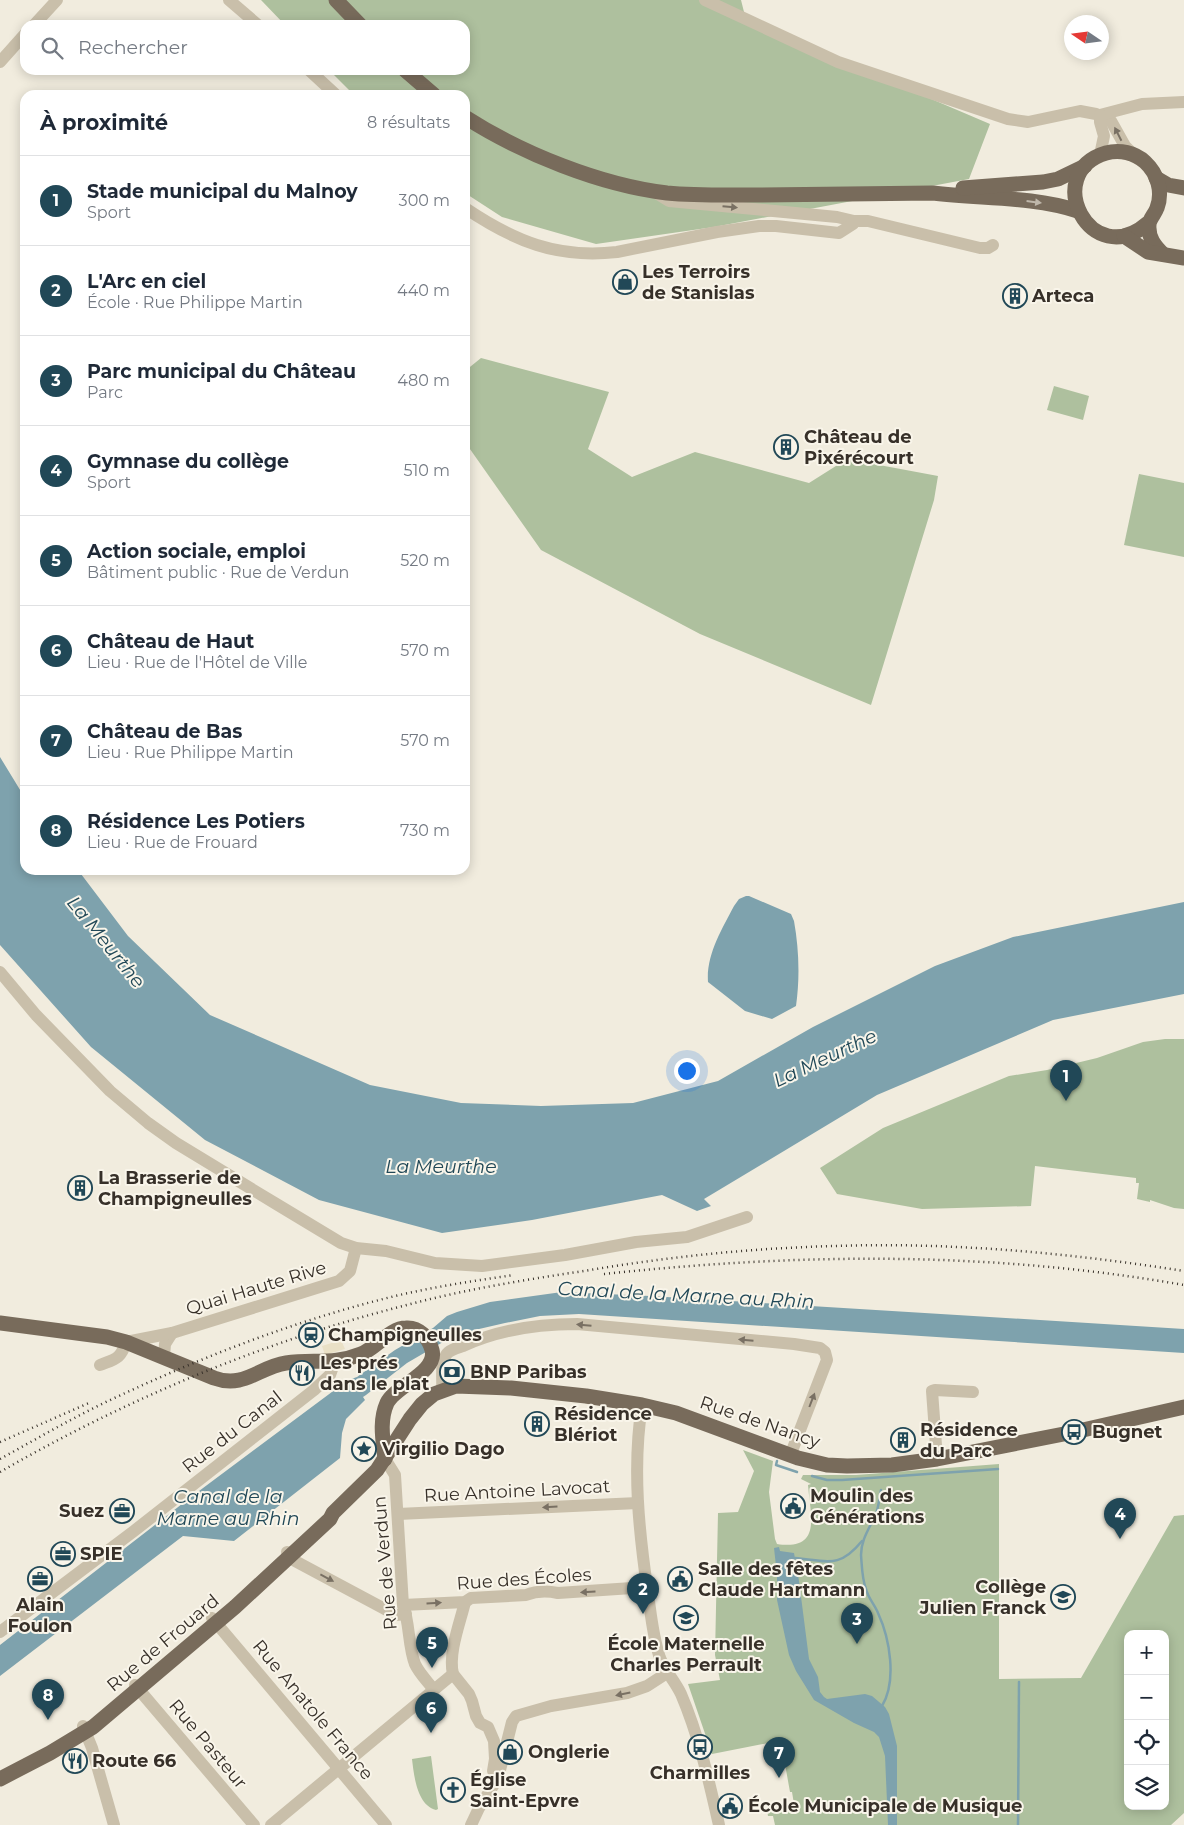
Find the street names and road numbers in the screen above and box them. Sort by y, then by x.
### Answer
street label: Quai Haute Rive [183,1256,329,1320]
street label: Rue du Canal [178,1386,286,1478]
street label: Rue de Nancy [697,1391,823,1453]
street label: Rue Antoine Lavocat [423,1475,611,1507]
street label: Rue de Verdun [368,1495,402,1631]
street label: Rue des Écoles [456,1563,592,1595]
street label: Rue de Frouard [102,1590,224,1696]
street label: Rue Anatole France [248,1635,378,1785]
street label: Rue Pasteur [164,1695,252,1793]

